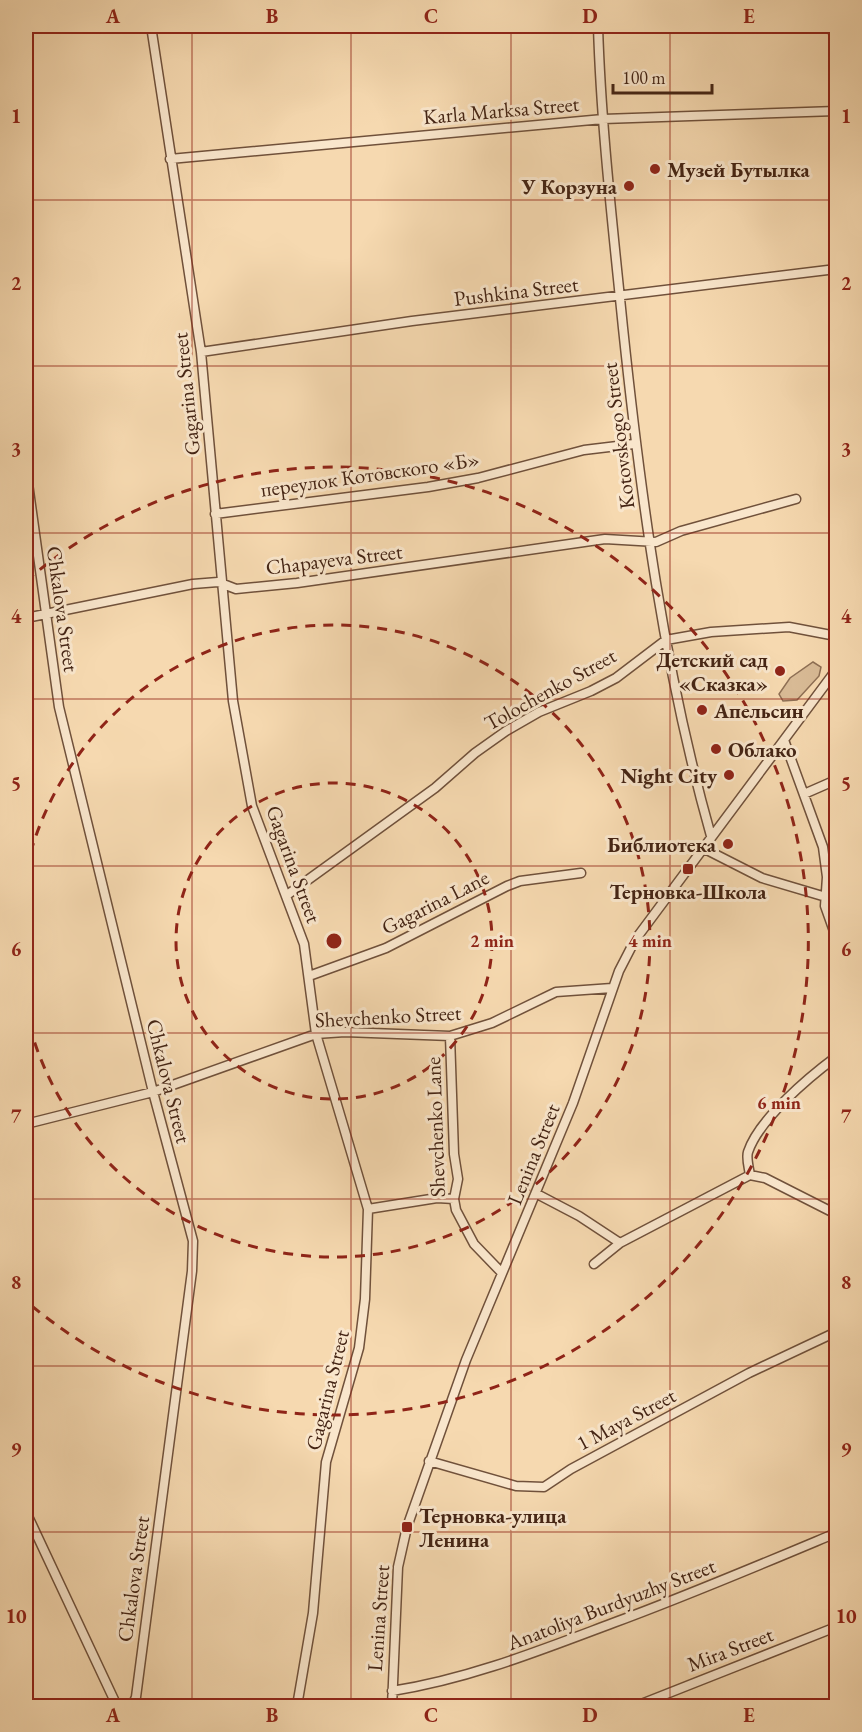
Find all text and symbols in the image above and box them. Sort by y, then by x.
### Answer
text: A [105,3,121,29]
text: B [266,3,278,29]
text: C [424,3,438,29]
text: D [582,3,598,29]
text: E [743,3,755,29]
scale bar [613,57,712,95]
text: 100 m [622,66,666,89]
street label: Karla Marksa Street [422,90,581,130]
text: 1 [11,103,21,129]
text: 1 [841,103,851,129]
place label: Музей Бутылка [667,156,810,183]
marker: Музей Бутылка [648,162,662,176]
place label: У Корзуна [521,173,618,200]
marker: У Корзуна [622,179,636,193]
text: 2 [11,270,22,296]
street label: Pushkina Street [452,270,580,312]
text: 2 [841,270,852,296]
street label: Gagarina Street [166,331,206,457]
street label: Kotovskogo Street [596,361,640,511]
text: 3 [11,436,21,462]
text: 3 [841,436,851,462]
street label: переулок Котовского «Б» [259,445,481,503]
street label: Chapayeva Street [264,537,404,581]
street label: Chkalova Street [41,544,85,674]
text: 4 [11,603,22,629]
text: 4 [841,603,852,629]
street label: Tolochenko Street [479,641,621,736]
place label: Детский сад «Сказка» [656,646,768,697]
marker: Детский сад «Сказка» [773,664,787,678]
place label: Апельсин [713,697,804,724]
marker: Апельсин [695,703,709,717]
place label: Облако [728,736,797,763]
marker: Облако [709,742,723,756]
place label: Night City [620,762,718,789]
marker: Night City [722,768,736,782]
text: 5 [11,770,21,796]
text: 5 [841,770,851,796]
street label: Gagarina Street [260,802,328,927]
place label: Библиотека [607,831,717,858]
marker: Библиотека [721,837,735,851]
marker: Терновка-Школа [681,862,695,876]
street label: Gagarina Lane [377,863,493,941]
place label: Терновка-Школа [610,878,767,905]
text: 2 min [470,929,514,952]
text: 4 min [628,929,672,952]
centre of rings [324,931,344,951]
text: 6 [11,936,22,962]
text: 6 [841,936,852,962]
street label: Shevchenko Street [314,999,462,1033]
street label: Chkalova Street [141,1016,198,1146]
street label: Shevchenko Lane [419,1056,451,1198]
text: 6 min [757,1091,801,1114]
street label: Lenina Street [501,1099,566,1208]
text: 7 [11,1103,22,1129]
text: 7 [841,1103,852,1129]
text: 8 [11,1269,21,1295]
text: 8 [841,1269,851,1295]
street label: Gagarina Street [299,1327,355,1453]
street label: 1 Maya Street [572,1381,681,1456]
text: 9 [11,1436,22,1462]
text: 9 [841,1436,852,1462]
place label: Терновка-улица Ленина [419,1502,567,1553]
street label: Chkalova Street [111,1514,155,1644]
marker: Терновка-улица Ленина [400,1520,414,1534]
street label: Anatoliya Burdyuzhy Street [502,1552,719,1657]
street label: Lenina Street [361,1564,395,1672]
text: 10 [5,1603,27,1629]
text: 10 [835,1603,857,1629]
street label: Mira Street [683,1620,777,1678]
text: A [105,1702,121,1728]
text: B [266,1702,278,1728]
text: C [424,1702,438,1728]
text: D [582,1702,598,1728]
text: E [743,1702,755,1728]

